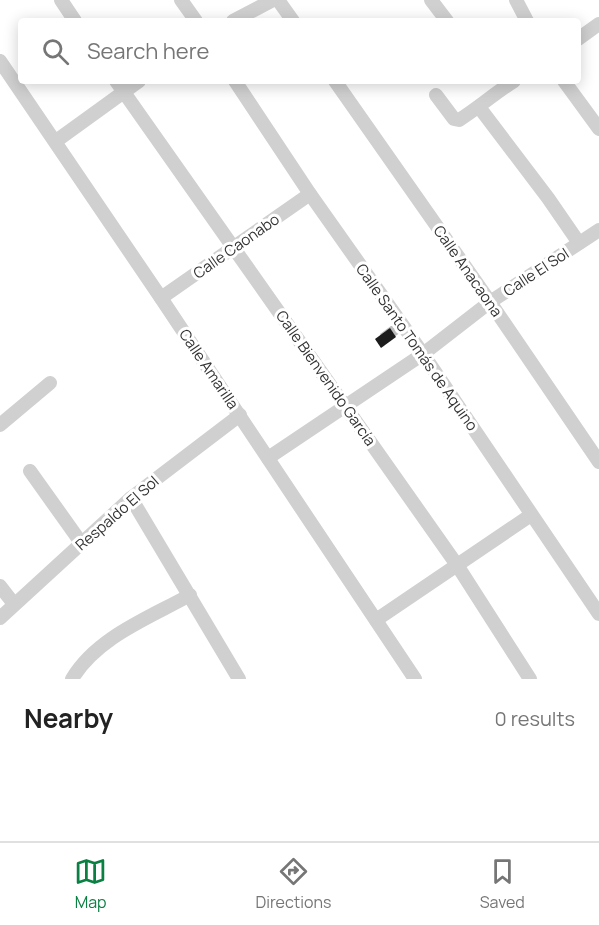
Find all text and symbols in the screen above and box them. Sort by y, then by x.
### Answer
search box [18,18,581,84]
icon: search [39,35,72,68]
text: Search here [87,36,209,66]
street label: Calle Caonabo [189,208,283,284]
street label: Calle Anacaona [429,221,507,321]
street label: Calle El Sol [499,243,573,301]
street label: Calle Santo Tomás de Aquino [351,259,483,435]
street label: Calle Bienvenido García [271,306,381,450]
street label: Calle Amarilla [174,325,244,413]
street label: Respaldo El Sol [71,471,163,555]
text: Nearby [24,700,113,736]
text: 0 results [495,705,575,732]
tab: Map [74,855,107,913]
tab: Directions [256,855,331,913]
tab: Saved [480,855,525,913]

